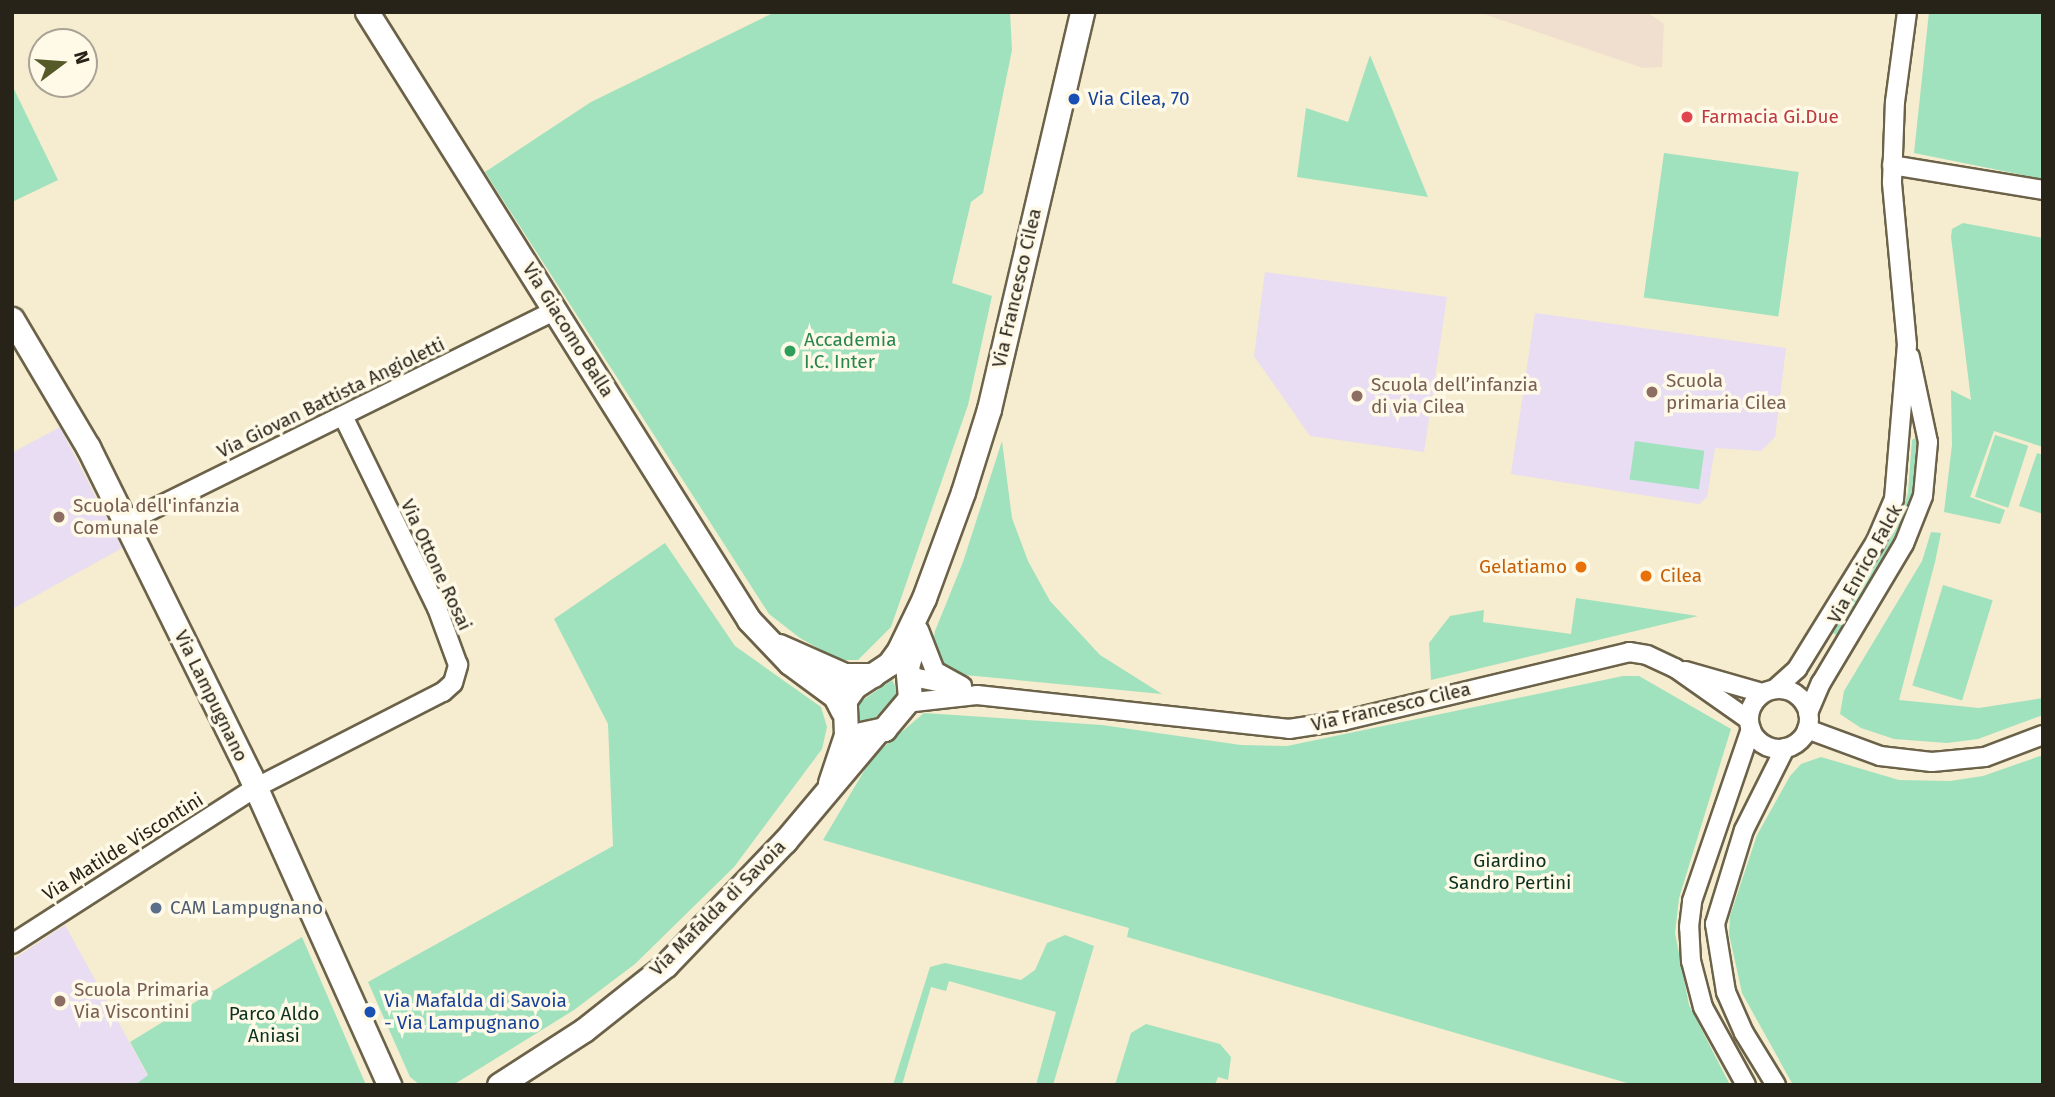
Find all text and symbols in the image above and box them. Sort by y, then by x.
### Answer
north arrow [28,28,98,98]
text: N [69,48,95,67]
place label: Via Cilea, 70 [1088,88,1190,110]
marker: Via Cilea, 70 [1066,91,1082,107]
place label: Farmacia Gi.Due [1701,106,1839,128]
marker: Farmacia Gi.Due [1679,109,1695,125]
street label: Via Francesco Cilea [988,206,1046,370]
street label: Via Giacomo Balla [517,259,619,401]
place label: Accademia I.C. Inter [804,329,897,373]
street label: Via Giovan Battista Angioletti [213,333,449,463]
marker: Accademia I.C. Inter [782,343,798,359]
place label: Scuola primaria Cilea [1666,370,1787,414]
place label: Scuola dell’infanzia di via Cilea [1371,374,1538,418]
marker: Scuola primaria Cilea [1644,384,1660,400]
marker: Scuola dell’infanzia di via Cilea [1349,388,1365,404]
place label: Scuola dell'infanzia Comunale [73,495,240,539]
street label: Via Ottone Rosai [396,496,476,634]
street label: Via Enrico Falck [1823,501,1907,627]
marker: Scuola dell'infanzia Comunale [51,509,67,525]
place label: Gelatiamo [1479,556,1567,578]
marker: Gelatiamo [1573,559,1589,575]
place label: Cilea [1660,565,1702,587]
marker: Cilea [1638,568,1654,584]
street label: Via Lampugnano [169,627,253,765]
street label: Via Francesco Cilea [1309,678,1473,736]
street label: Via Matilde Viscontini [38,788,208,906]
street label: Via Mafalda di Savoia [645,835,791,981]
park label: Giardino Sandro Pertini [1449,850,1571,894]
place label: CAM Lampugnano [170,897,323,919]
marker: CAM Lampugnano [148,900,164,916]
place label: Scuola Primaria Via Viscontini [74,979,209,1023]
place label: Via Mafalda di Savoia - Via Lampugnano [384,990,567,1034]
marker: Scuola Primaria Via Viscontini [52,993,68,1009]
park label: Parco Aldo Aniasi [229,1003,319,1047]
marker: Via Mafalda di Savoia - Via Lampugnano [362,1004,378,1020]

